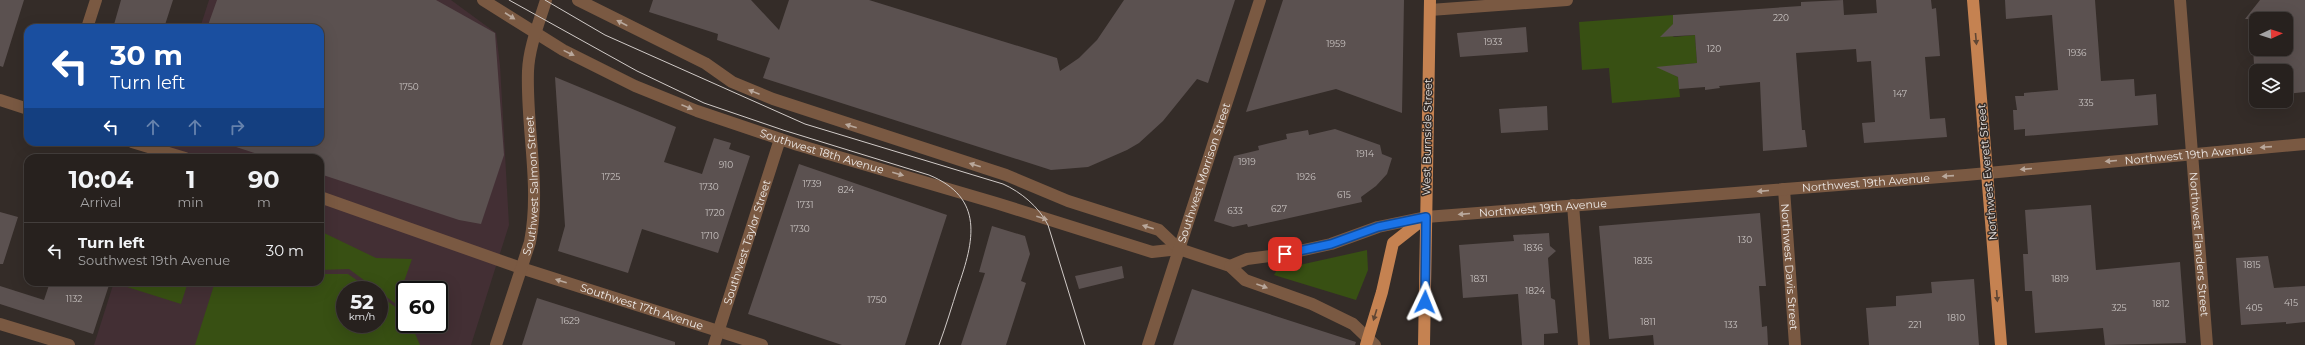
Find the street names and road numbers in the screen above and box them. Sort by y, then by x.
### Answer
street label: West Burnside Street [1419,78,1435,196]
street label: Southwest Morrison Street [1175,100,1233,245]
street label: Northwest Everett Street [1974,103,2000,241]
street label: Southwest Salmon Street [519,115,541,257]
street label: Southwest 18th Avenue [758,126,886,177]
street label: Northwest 19th Avenue [2124,142,2254,167]
street label: Northwest 19th Avenue [1801,171,1931,195]
street label: Northwest Flanders Street [2186,171,2212,318]
street label: Southwest Taylor Street [720,177,774,306]
street label: Northwest 19th Avenue [1478,196,1608,220]
street label: Northwest Davis Street [1778,203,1801,331]
street label: Southwest 17th Avenue [578,280,705,333]

